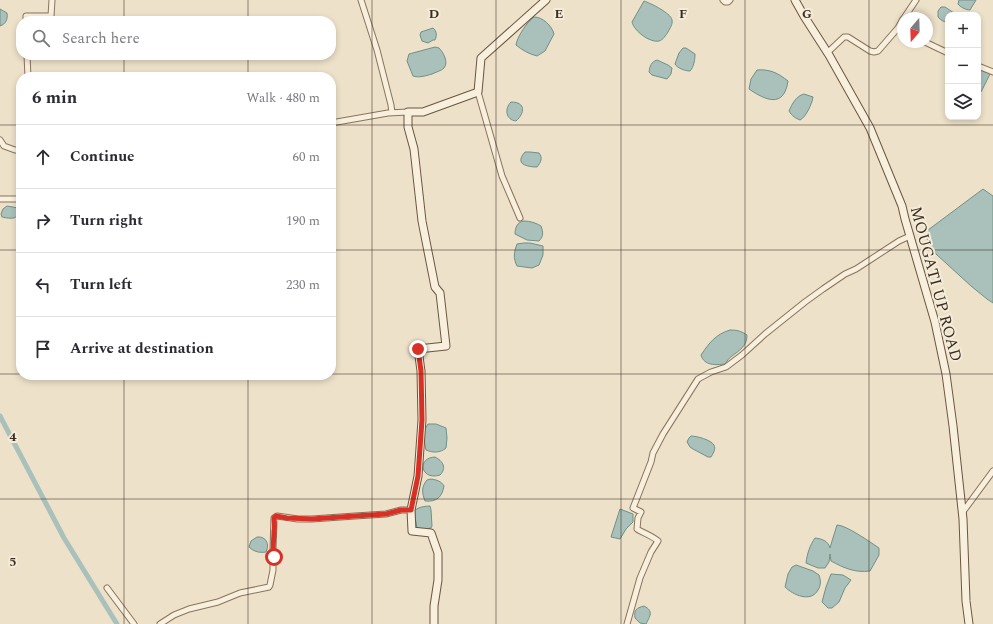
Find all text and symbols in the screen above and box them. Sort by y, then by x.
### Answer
text: D [429,4,439,24]
text: E [555,4,564,24]
text: F [679,4,687,24]
text: G [802,4,812,24]
north arrow [897,12,933,48]
map controls [945,12,981,120]
button: + [945,12,981,48]
search box [16,16,336,60]
icon: search [30,27,52,49]
text: Search here [62,27,140,50]
button: − [945,48,981,84]
button: layers [945,84,981,120]
text: 6 min [32,85,77,111]
text: Walk · 480 m [246,88,320,108]
text: Continue [70,145,135,168]
icon: ahead [32,146,54,168]
text: 60 m [293,147,320,167]
street label: MOUGATI UP ROAD [904,204,968,364]
text: Turn right [70,209,143,232]
icon: right [32,210,54,232]
text: 190 m [286,211,320,231]
text: Turn left [70,273,132,296]
icon: left [32,274,54,296]
text: 230 m [286,275,320,295]
text: Arrive at destination [70,337,214,360]
icon: arrive [32,338,54,360]
route end [409,340,427,358]
text: 4 [9,427,17,447]
route start [265,548,283,566]
text: 5 [9,552,17,572]

